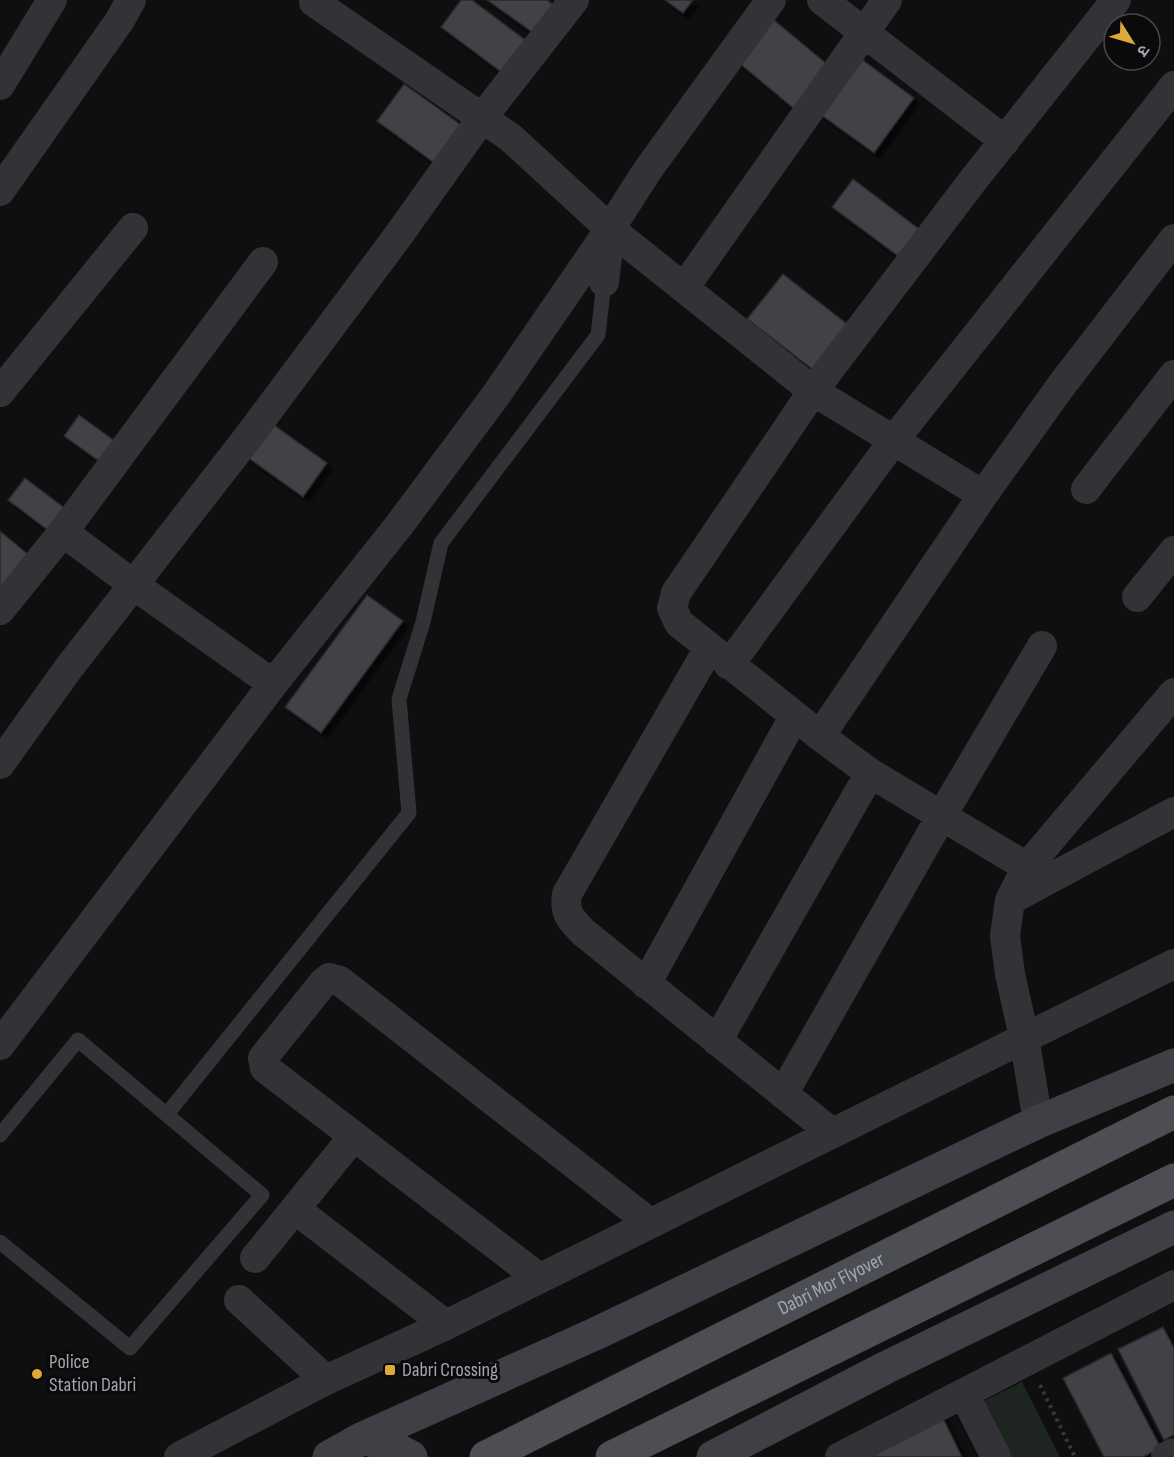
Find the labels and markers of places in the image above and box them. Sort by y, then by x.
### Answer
place label: Police Station Dabri [49,1350,136,1397]
place label: Dabri Crossing [402,1358,498,1382]
marker: Dabri Crossing [383,1363,397,1377]
marker: Police Station Dabri [30,1367,44,1381]

